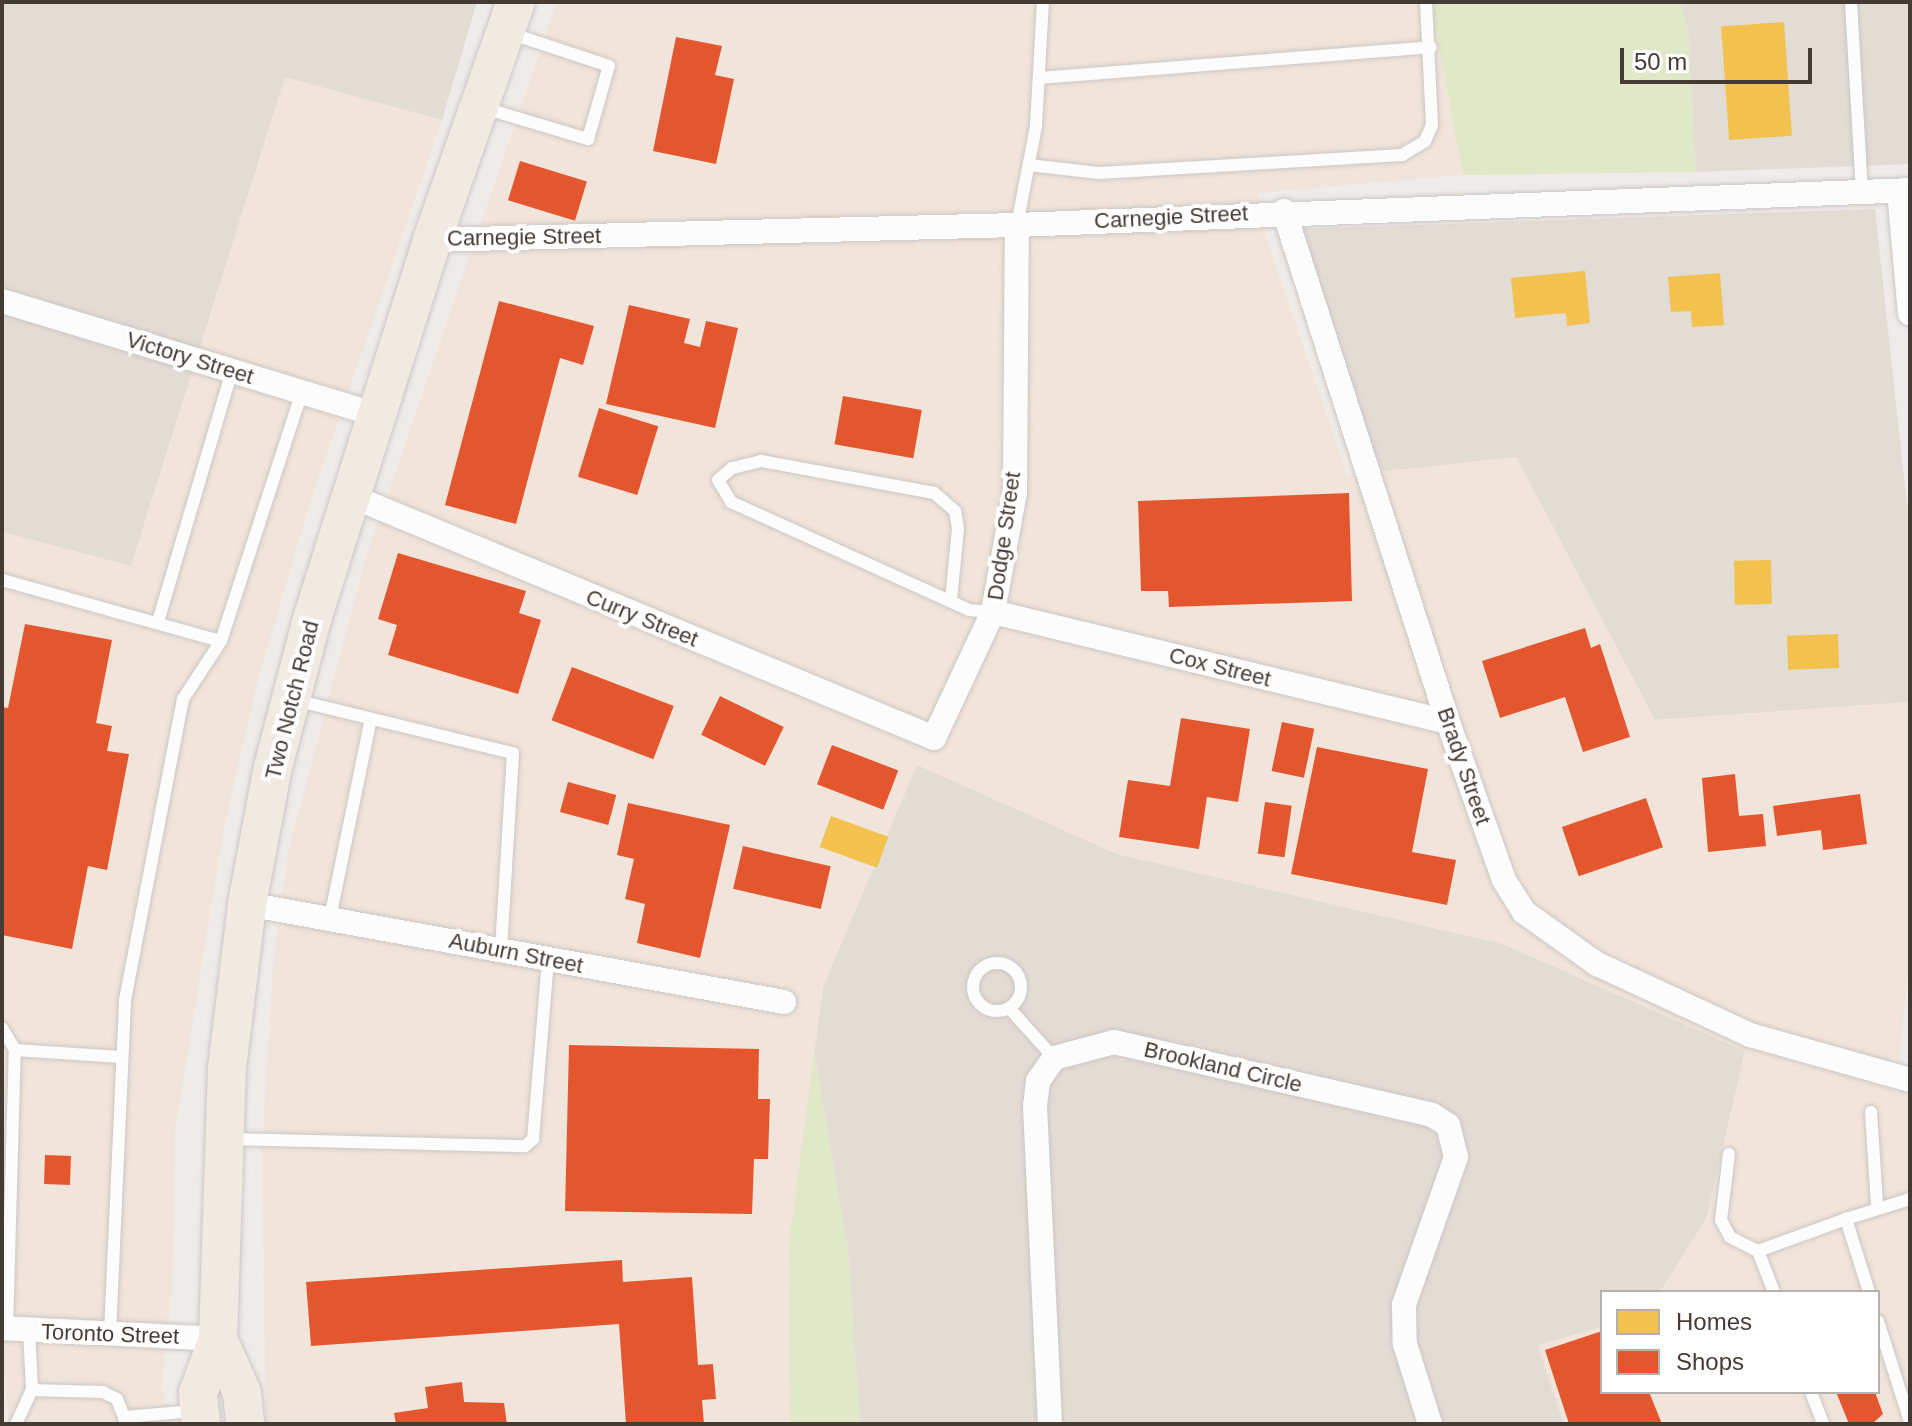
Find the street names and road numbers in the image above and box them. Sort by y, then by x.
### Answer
street label: Carnegie Street [1093,200,1249,234]
street label: Carnegie Street [447,222,601,252]
street label: Victory Street [123,326,257,390]
street label: Dodge Street [982,470,1026,602]
street label: Curry Street [582,584,702,652]
street label: Two Notch Road [260,618,324,782]
street label: Cox Street [1166,642,1274,692]
street label: Brady Street [1432,704,1496,828]
street label: Auburn Street [447,927,585,979]
street label: Brookland Circle [1141,1036,1305,1098]
street label: Toronto Street [40,1318,180,1350]

